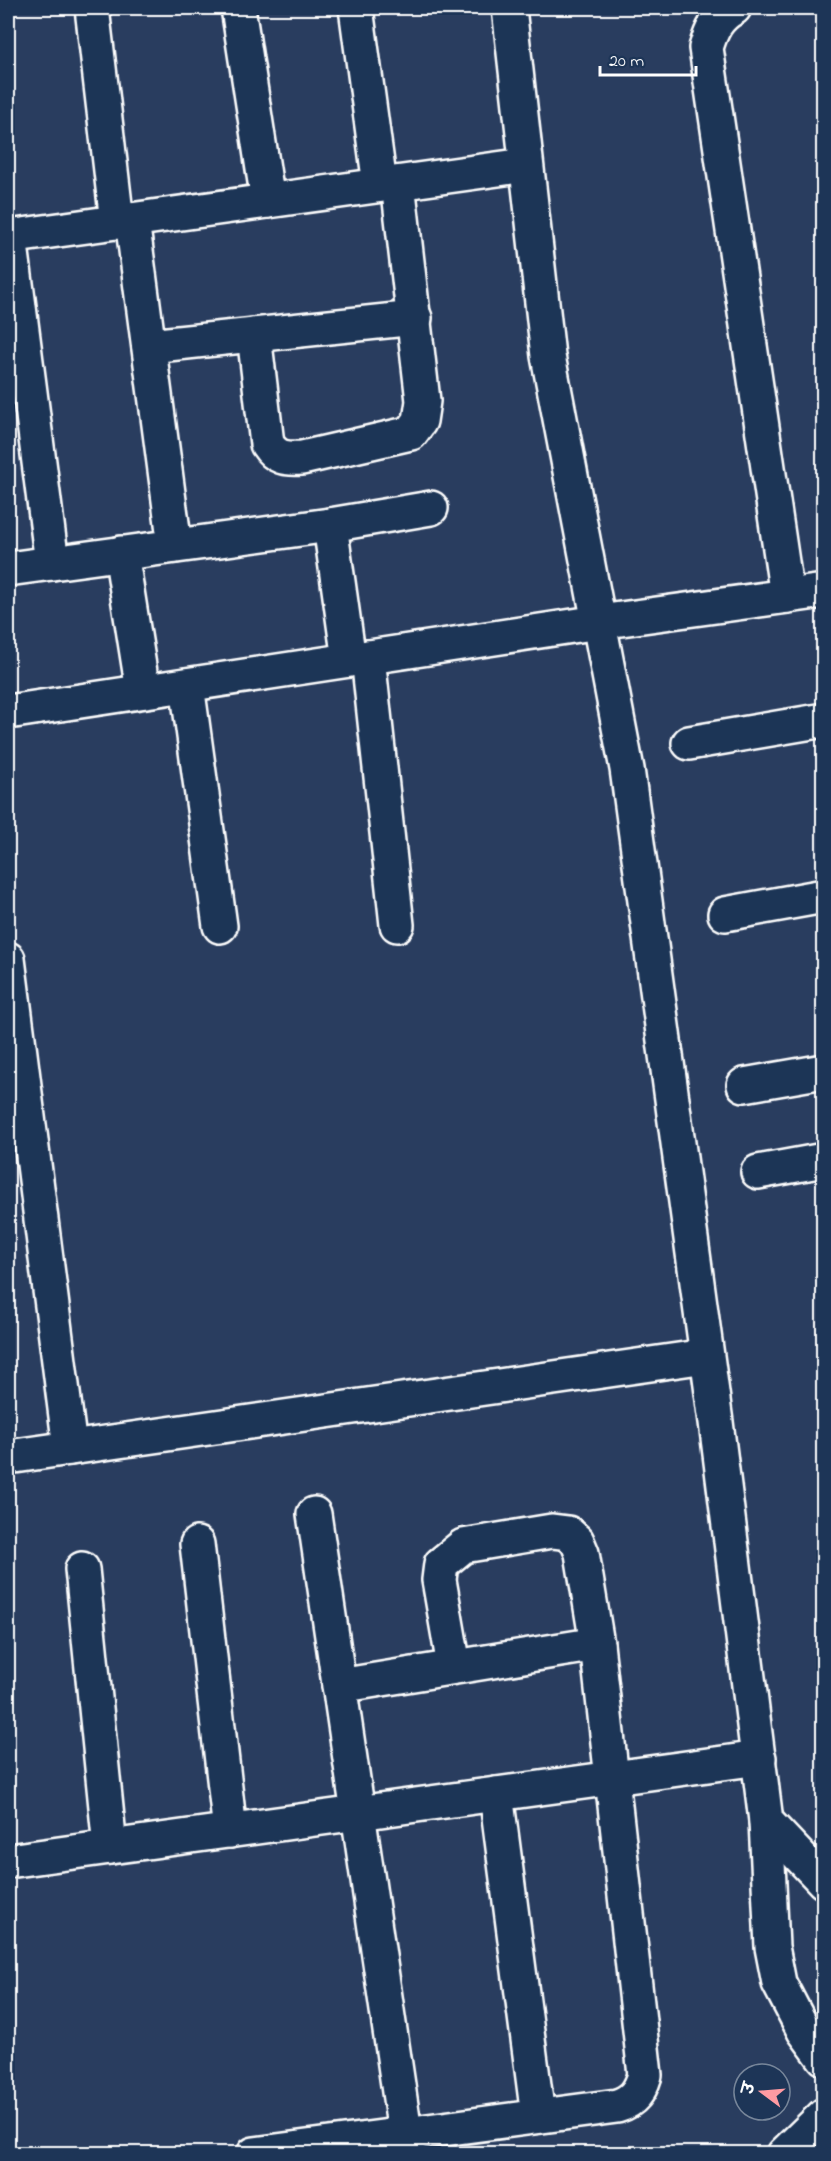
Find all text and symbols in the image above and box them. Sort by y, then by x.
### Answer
scale bar [600,39,696,77]
text: 20 m [609,49,644,75]
north arrow [732,2062,792,2122]
text: उ [736,2079,763,2099]

